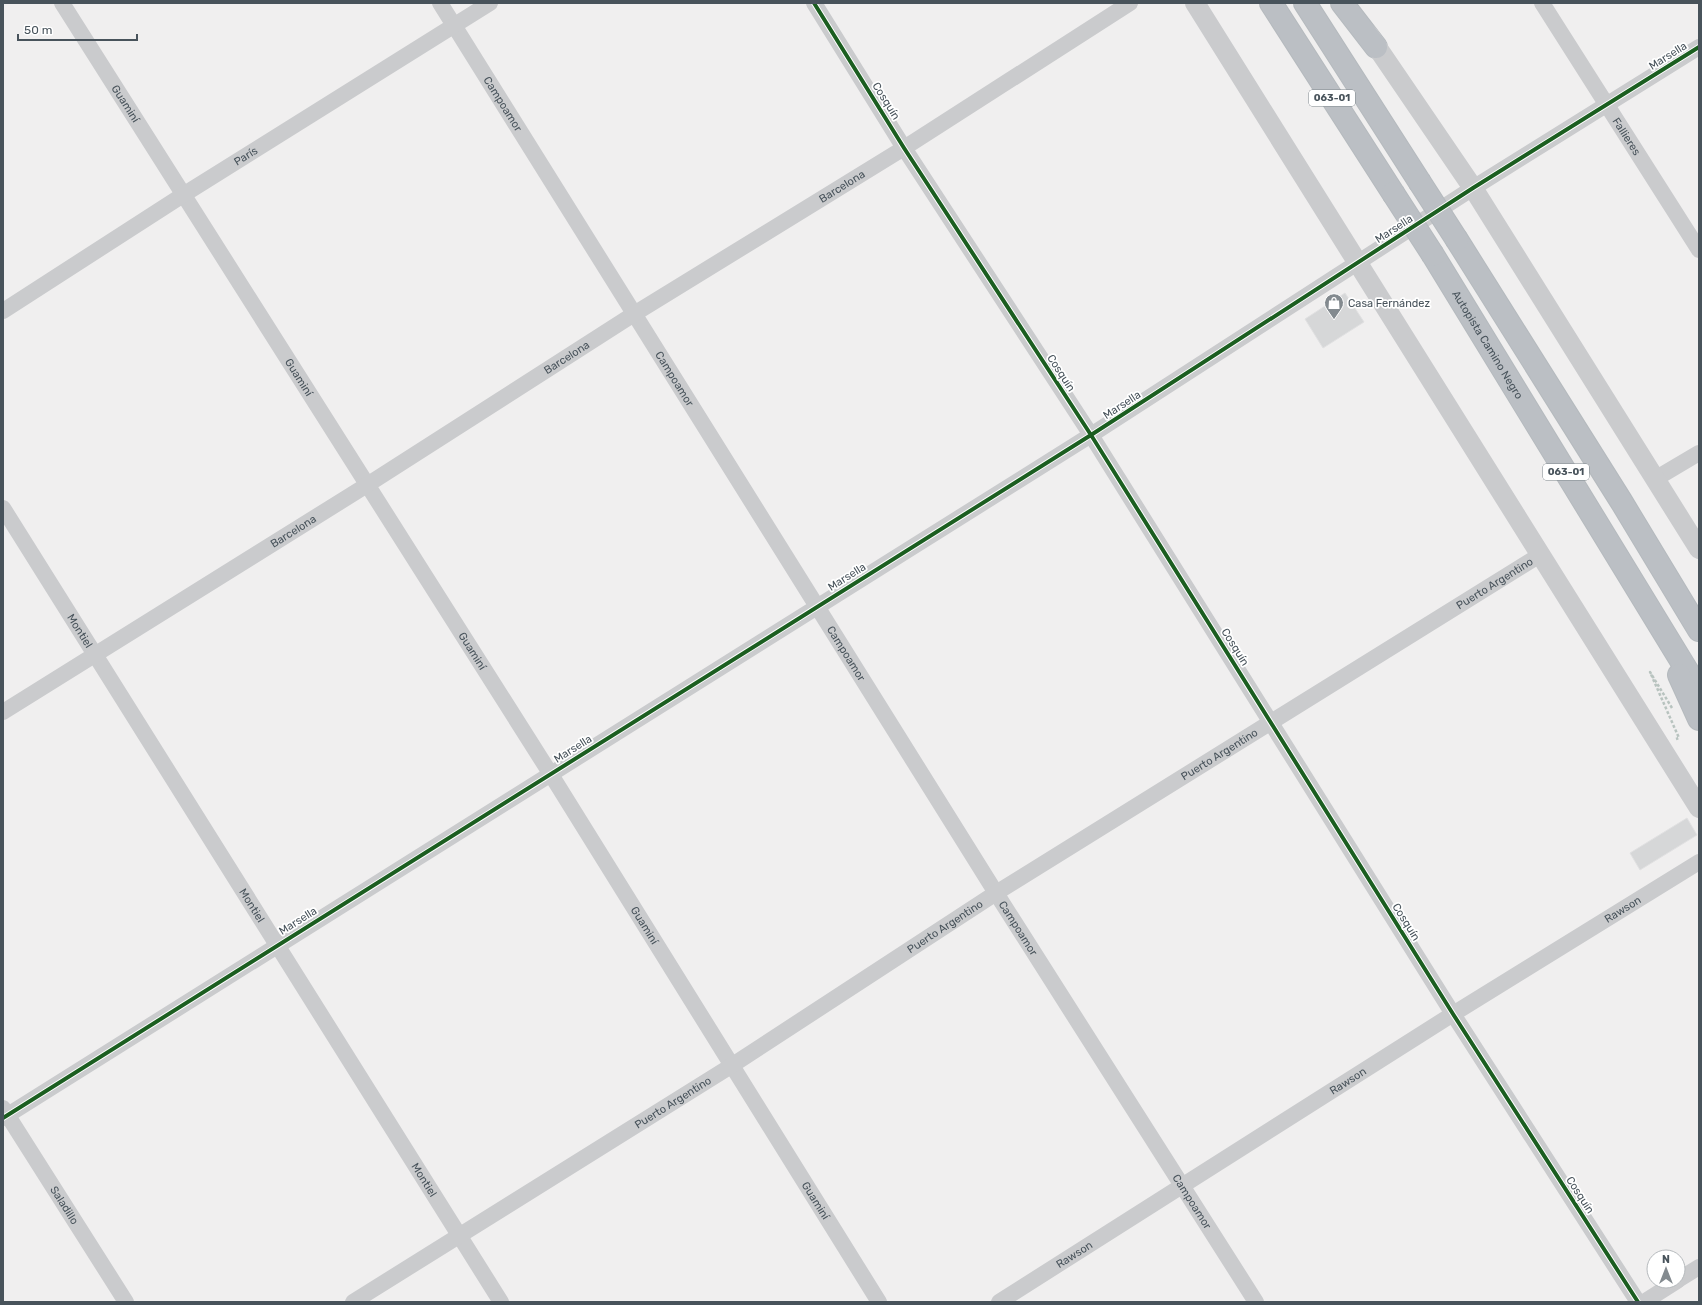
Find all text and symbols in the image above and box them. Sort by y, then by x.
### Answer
scale bar [18,16,137,42]
text: 50 m [24,23,52,37]
street label: Marsella [1647,39,1689,73]
street label: Campoamor [481,74,526,135]
street label: Cosquín [869,80,903,122]
street label: Guaminí [109,82,143,126]
road number: 063-01 [1309,90,1355,106]
street label: Fallieres [1610,115,1644,158]
street label: París [231,143,260,168]
street label: Barcelona [816,167,867,205]
street label: Marsella [1373,212,1415,246]
street label: Autopista Camino Negro [1450,288,1526,401]
shop icon: Casa Fernández [1323,292,1345,320]
place label: Casa Fernández [1348,297,1431,310]
street label: Barcelona [541,338,592,377]
street label: Campoamor [653,349,697,409]
street label: Cosquín [1044,352,1078,394]
street label: Guaminí [282,356,317,400]
street label: Marsella [1101,388,1143,422]
road number: 063-01 [1543,464,1589,480]
street label: Barcelona [268,512,318,550]
street label: Puerto Argentino [1454,555,1535,612]
street label: Marsella [826,560,868,594]
street label: Montiel [65,612,96,650]
street label: Campoamor [824,624,869,684]
street label: Cosquín [1218,626,1252,668]
street label: Guaminí [456,630,490,673]
street label: Puerto Argentino [1179,726,1260,783]
street label: Marsella [552,732,594,766]
street label: Montiel [237,886,268,925]
street label: Rawson [1602,893,1643,925]
street label: Puerto Argentino [904,897,985,956]
street label: Campoamor [996,898,1041,959]
street label: Cosquín [1389,901,1423,943]
street label: Marsella [277,904,319,938]
street label: Guaminí [628,904,662,948]
street label: Rawson [1327,1064,1368,1097]
street label: Puerto Argentino [632,1074,714,1131]
street label: Montiel [409,1160,440,1199]
street label: Campoamor [1170,1172,1215,1232]
street label: Cosquín [1563,1174,1597,1216]
street label: Guaminí [799,1179,833,1223]
street label: Saladillo [48,1184,81,1227]
street label: Rawson [1054,1238,1095,1271]
north arrow [1646,1249,1686,1289]
text: N [1662,1253,1670,1266]

